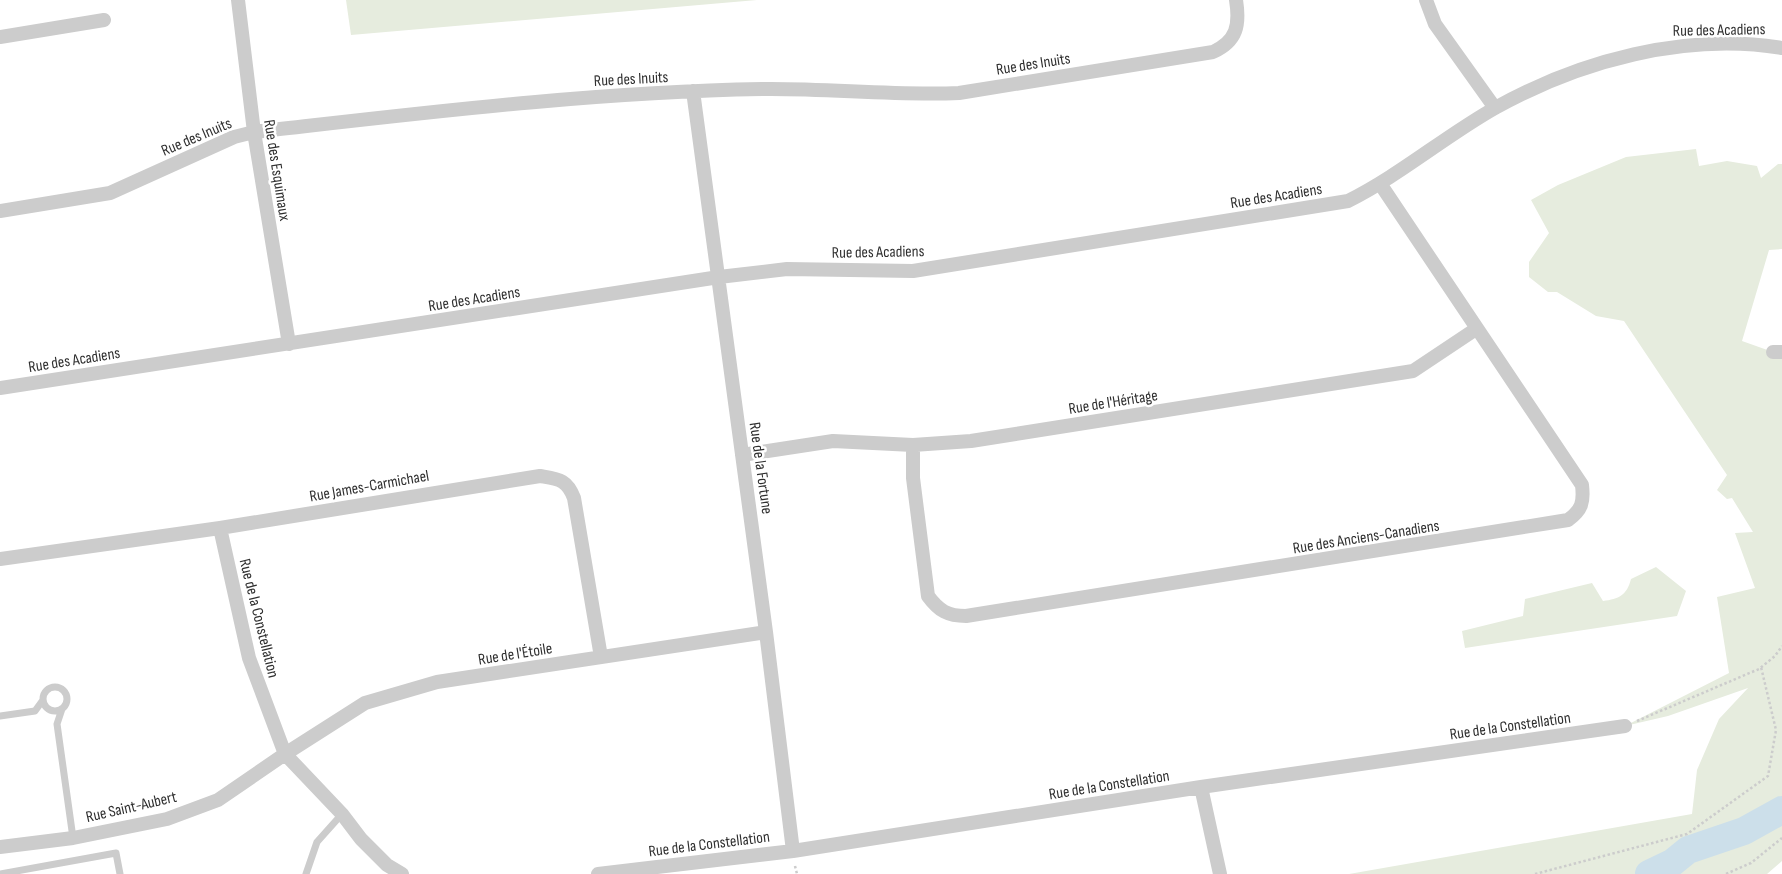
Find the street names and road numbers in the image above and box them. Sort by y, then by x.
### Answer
street label: Rue des Acadiens [1673,20,1766,41]
street label: Rue des Inuits [995,49,1072,80]
street label: Rue des Inuits [593,68,669,91]
street label: Rue des Inuits [158,114,235,161]
street label: Rue des Esquimaux [259,118,294,222]
street label: Rue des Acadiens [1229,180,1324,213]
street label: Rue des Acadiens [832,242,925,263]
street label: Rue des Acadiens [427,283,522,316]
street label: Rue des Acadiens [27,344,122,377]
street label: Rue de l'Héritage [1067,386,1159,419]
street label: Rue de la Fortune [745,421,776,515]
street label: Rue James-Carmichael [308,467,431,506]
street label: Rue des Anciens-Canadiens [1292,516,1441,558]
street label: Rue de la Constellation [235,557,283,680]
street label: Rue de l'Étoile [477,639,554,670]
street label: Rue de la Constellation [1449,709,1572,744]
street label: Rue de la Constellation [1048,767,1171,804]
street label: Rue Saint-Aubert [84,788,179,827]
street label: Rue de la Constellation [648,828,771,861]

